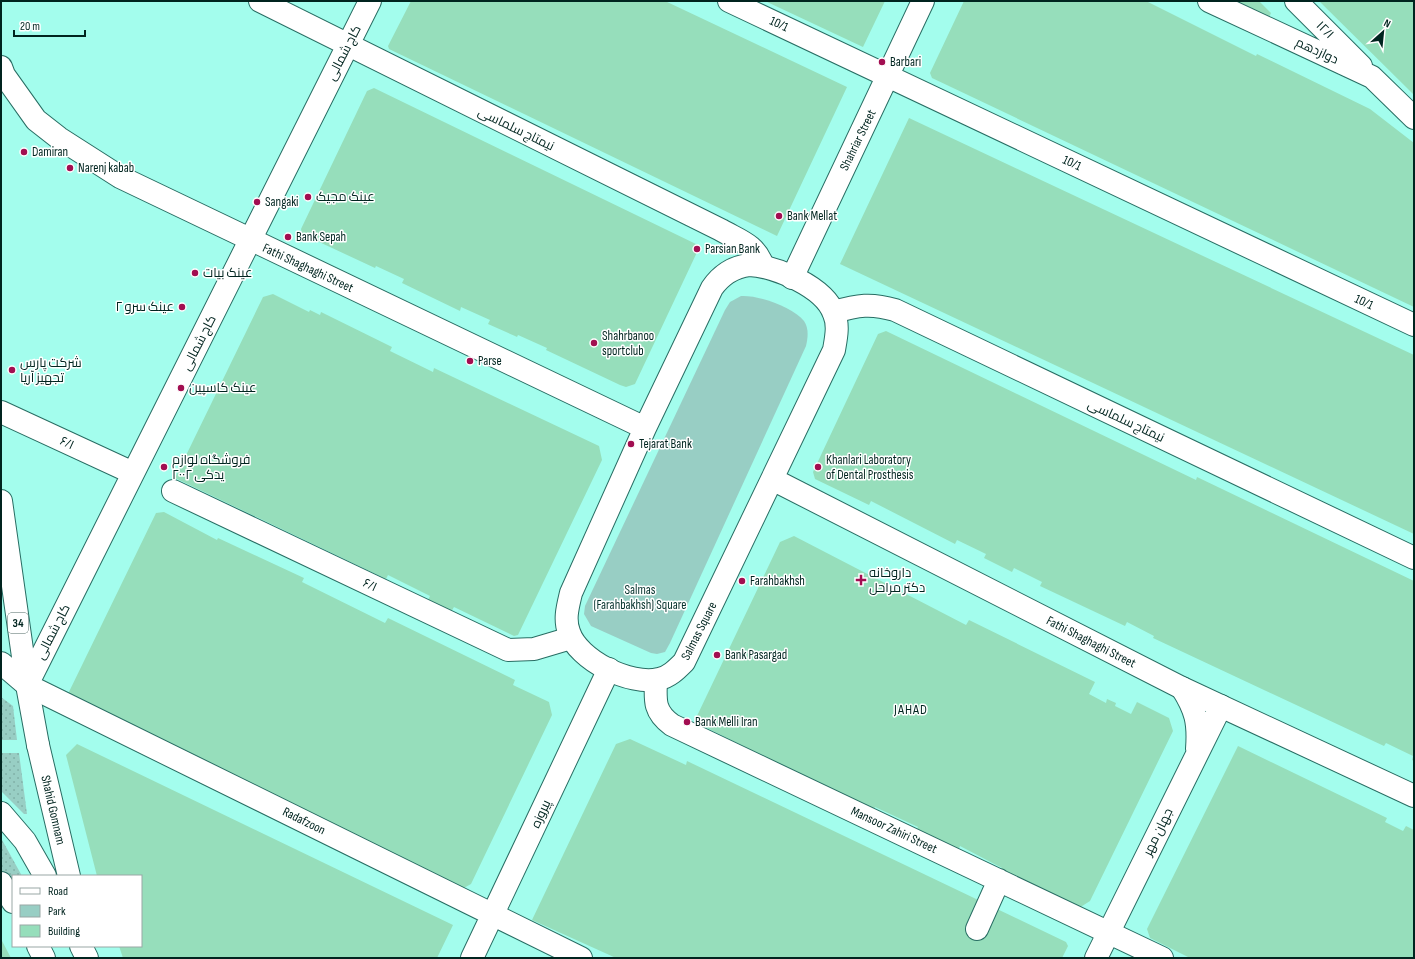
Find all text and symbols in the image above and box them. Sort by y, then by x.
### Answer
scale bar [14,12,85,38]
north arrow [1363,12,1403,52]
street label: 10/1 [767,13,791,35]
text: N [1382,16,1393,31]
street label: ١٢/١ [1313,18,1337,42]
text: 20 m [20,19,40,34]
street label: کاج شمالی [323,23,365,83]
street label: دوازدهم [1293,34,1341,69]
place label: Barbari [890,54,921,70]
marker: Barbari [877,57,887,67]
street label: نیمتاج سلماسی [475,104,557,154]
street label: Shahriar Street [836,107,880,173]
place label: Damiran [32,144,68,160]
marker: Damiran [19,147,29,157]
street label: 10/1 [1060,152,1084,174]
place label: Narenj kabab [78,160,134,176]
marker: Narenj kabab [65,163,75,173]
place label: عینک مجیک [316,189,375,205]
marker: عینک مجیک [303,192,313,202]
place label: Sangaki [265,194,299,210]
marker: Sangaki [252,197,262,207]
place label: Bank Mellat [787,208,837,224]
marker: Bank Mellat [774,211,784,221]
place label: Bank Sepah [296,229,346,245]
marker: Bank Sepah [283,232,293,242]
street label: Fathi Shaghaghi Street [260,240,356,296]
place label: Parsian Bank [705,241,760,257]
marker: Parsian Bank [692,244,702,254]
place label: عینک بیات [203,265,252,281]
marker: عینک بیات [190,268,200,278]
street label: 10/1 [1352,291,1376,313]
place label: عینک سرو ۲ [116,299,174,315]
marker: عینک سرو ۲ [177,302,187,312]
street label: کاج شمالی [178,313,220,373]
place label: Shahrbanoo sportclub [602,328,654,359]
marker: Shahrbanoo sportclub [589,338,599,348]
place label: Parse [478,353,502,369]
place label: شرکت پارس تجهیز آریا [20,355,82,386]
marker: Parse [465,356,475,366]
marker: شرکت پارس تجهیز آریا [7,365,17,375]
place label: عینک کاسپین [189,380,256,396]
marker: عینک کاسپین [176,383,186,393]
street label: نیمتاج سلماسی [1085,396,1167,446]
street label: ۶/۱ [57,433,77,453]
place label: Tejarat Bank [639,436,692,452]
marker: Tejarat Bank [626,439,636,449]
place label: فروشگاه لوازم یدکی ۲۰۰۲ [172,452,250,483]
place label: Khanlari Laboratory of Dental Prosthesis [826,452,914,483]
marker: فروشگاه لوازم یدکی ۲۰۰۲ [159,462,169,472]
marker: Khanlari Laboratory of Dental Prosthesis [813,462,823,472]
place label: داروخانه دکتر مراحل [869,565,925,596]
place label: Farahbakhsh [750,573,805,589]
street label: ۶/۱ [360,575,380,595]
marker: داروخانه دکتر مراحل [856,575,866,585]
marker: Farahbakhsh [737,576,747,586]
park label: Salmas (Farahbakhsh) Square [594,582,686,613]
street label: Salmas Square [678,599,720,663]
street label: کاج شمالی [32,602,74,662]
road number: 34 [8,613,28,633]
street label: Fathi Shaghaghi Street [1044,613,1138,671]
place label: Bank Pasargad [725,647,787,663]
marker: Bank Pasargad [712,650,722,660]
district label: JAHAD [893,701,928,718]
place label: Bank Melli Iran [695,714,758,730]
marker: Bank Melli Iran [682,717,692,727]
street label: Shahid Gomnam [37,774,69,846]
street label: پیروزه [528,797,556,831]
street label: Mansoor Zahiri Street [848,803,940,857]
street label: Radafzoon [280,804,328,838]
street label: جهان مهر [1139,805,1176,859]
legend [12,875,142,947]
text: Road [48,884,68,899]
text: Park [48,904,66,919]
text: Building [48,924,80,939]

